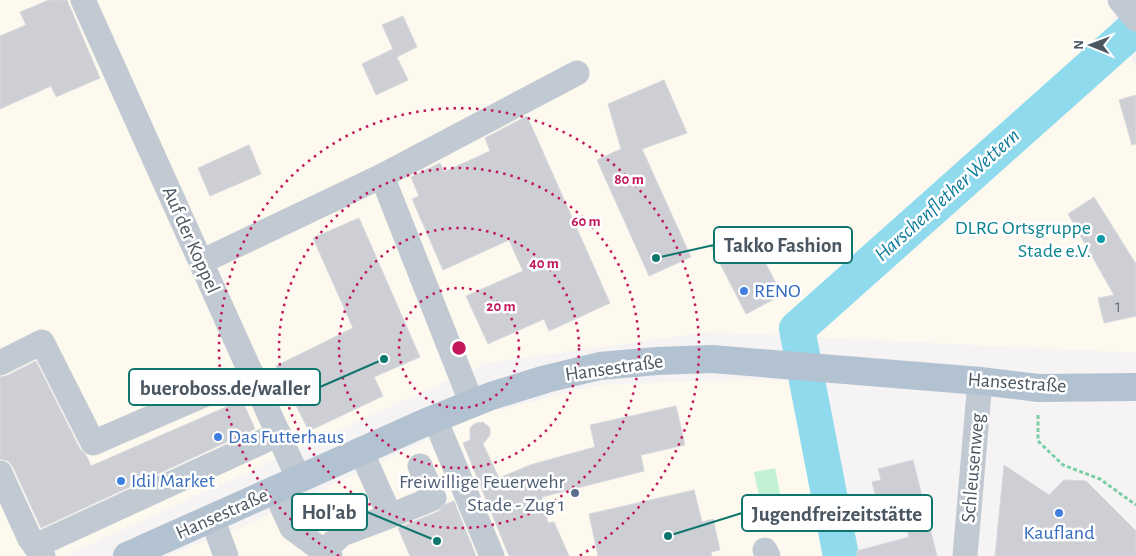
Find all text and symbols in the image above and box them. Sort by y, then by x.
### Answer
north arrow [1066,20,1116,70]
text: N [1072,40,1086,50]
water label: Harschenflether Wettern [871,125,1023,265]
text: 80 m [614,172,644,187]
street label: Auf der Koppel [159,184,223,296]
text: 60 m [571,214,601,229]
place label: DLRG Ortsgruppe Stade e.V. [955,218,1091,261]
callout: Takko Fashion [714,227,852,263]
marker: DLRG Ortsgruppe Stade e.V. [1095,233,1107,245]
text: Takko Fashion [724,235,842,256]
text: 40 m [529,256,559,271]
place label: RENO [754,281,801,301]
marker: RENO [738,285,750,297]
house number: 1 [1115,298,1121,316]
text: 20 m [486,299,516,314]
centre of rings [450,339,468,357]
street label: Hansestraße [564,351,664,385]
callout: bueroboss.de/waller [129,369,320,405]
street label: Hansestraße [967,370,1067,396]
text: bueroboss.de/waller [140,378,311,399]
street label: Schleusenweg [958,412,988,524]
place label: Das Futterhaus [228,427,344,447]
marker: Das Futterhaus [212,431,224,443]
place label: Idil Market [131,471,216,491]
place label: Freiwillige Feuerwehr Stade - Zug 1 [399,472,566,515]
marker: Idil Market [115,475,127,487]
street label: Hansestraße [173,485,271,543]
marker: Freiwillige Feuerwehr Stade - Zug 1 [569,487,581,499]
callout: Hol'ab [292,494,367,530]
callout: Jugendfreizeitstätte [742,495,932,531]
text: Hol'ab [301,502,357,523]
text: Jugendfreizeitstätte [752,504,922,525]
marker: Kaufland [1053,507,1065,519]
place label: Kaufland [1023,523,1095,543]

